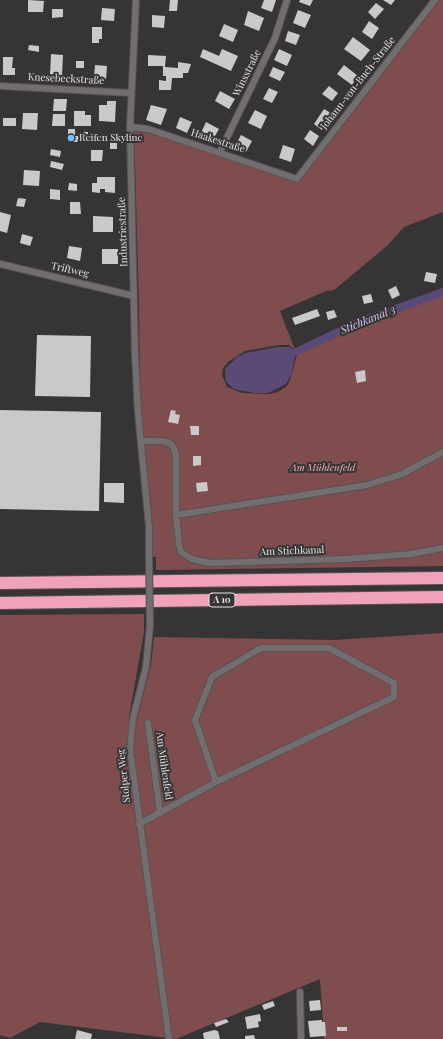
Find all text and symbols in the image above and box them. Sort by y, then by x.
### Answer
street label: Johann-von-Buch-Straße [318,34,398,132]
street label: Winsstraße [231,48,263,98]
street label: Knesebeckstraße [27,71,105,87]
street label: Haakestraße [189,127,247,155]
place label: Reifen Skyline [79,132,143,144]
marker: Reifen Skyline [66,133,76,143]
street label: Industriestraße [116,197,130,267]
street label: Triftweg [50,260,90,280]
water label: Stichkanal 3 [338,303,398,337]
park label: Am Mühlenfeld [290,462,356,474]
street label: Am Stichkanal [260,544,324,558]
road number: A 10 [209,593,235,607]
street label: Am Mühlenfeld [153,731,175,801]
street label: Stolper Weg [115,749,133,803]

